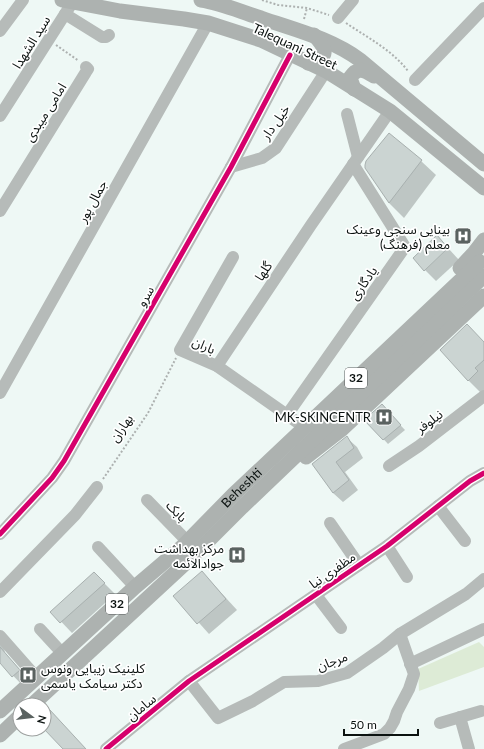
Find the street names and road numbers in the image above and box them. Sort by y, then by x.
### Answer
street label: سید الشهدا [8,13,54,72]
street label: Talequani Street [250,19,340,73]
street label: امامی میبدی [21,80,70,145]
street label: خیل دار [257,101,294,144]
street label: جمال پور [73,177,112,227]
street label: گلها [251,258,276,284]
street label: یادگاری [346,263,381,304]
street label: سرو [133,283,157,309]
street label: باران [189,333,218,358]
road number: 32 [345,368,367,388]
street label: نیلوفر [412,406,446,437]
street label: بهاران [106,411,137,446]
street label: Beheshti [218,464,265,511]
street label: بابک [163,497,191,525]
street label: مظفری نیا [306,548,359,593]
road number: 32 [106,594,128,614]
street label: مرجان [314,648,350,675]
street label: سامان [123,690,160,725]

